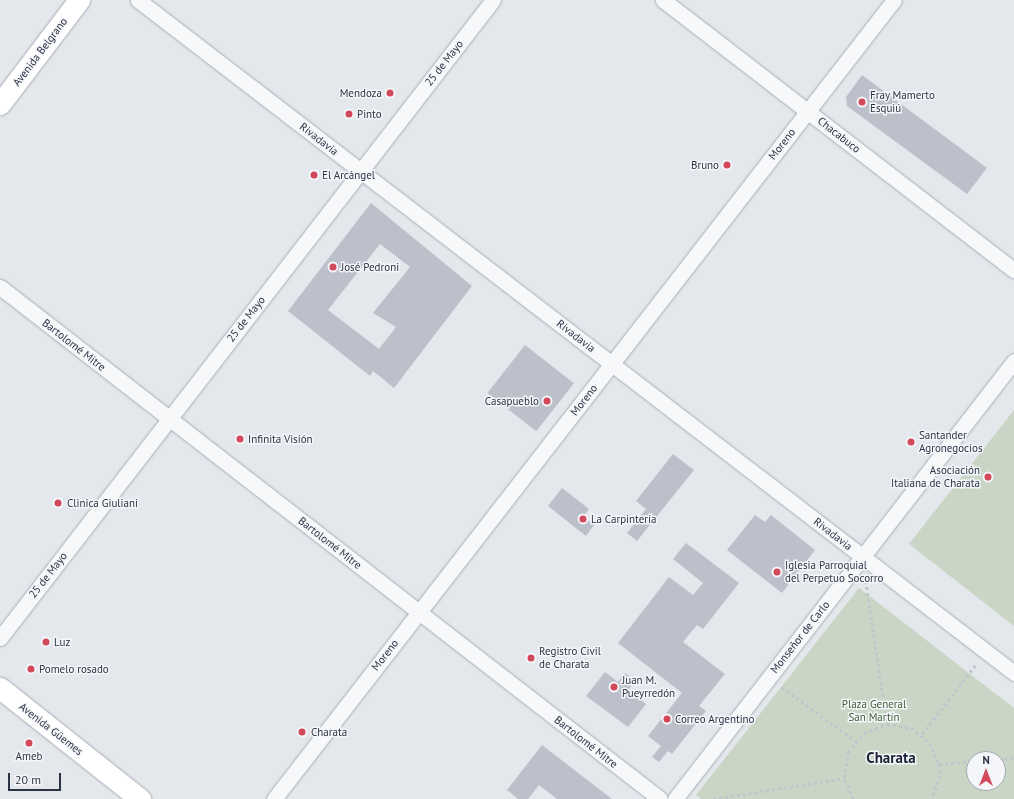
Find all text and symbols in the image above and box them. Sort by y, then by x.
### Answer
street label: Avenida Belgrano [10,15,70,89]
street label: 25 de Mayo [422,37,466,89]
place label: Mendoza [340,86,382,100]
marker: Mendoza [385,88,395,98]
place label: Fray Mamerto Esquiú [870,89,935,115]
marker: Fray Mamerto Esquiú [857,97,867,107]
place label: Pinto [357,107,382,121]
marker: Pinto [344,109,354,119]
street label: Chacabuco [815,114,863,156]
street label: Rivadavia [297,120,341,158]
street label: Moreno [766,126,798,162]
place label: Bruno [691,158,719,172]
marker: Bruno [722,160,732,170]
place label: El Arcángel [322,168,375,182]
marker: El Arcángel [309,170,319,180]
place label: José Pedroni [341,260,399,274]
marker: José Pedroni [328,262,338,272]
street label: 25 de Mayo [224,293,268,345]
street label: Bartolomé Mitre [40,316,108,374]
street label: Rivadavia [554,317,598,355]
street label: Moreno [568,382,600,418]
place label: Casapueblo [485,394,539,408]
marker: Casapueblo [542,396,552,406]
place label: Santander Agronegocios [919,429,983,455]
place label: Infinita Visión [248,432,313,446]
marker: Infinita Visión [235,434,245,444]
marker: Santander Agronegocios [906,437,916,447]
place label: Asociación Italiana de Charata [891,464,980,490]
marker: Asociación Italiana de Charata [983,472,993,482]
place label: Clinica Giuliani [67,496,138,510]
marker: Clinica Giuliani [52,497,64,509]
place label: La Carpintería [591,512,656,526]
street label: Bartolomé Mitre [296,514,364,572]
marker: La Carpintería [578,514,588,524]
street label: Rivadavia [811,515,855,553]
street label: 25 de Mayo [26,549,70,601]
place label: Iglesia Parroquial del Perpetuo Socorro [785,559,883,585]
marker: Iglesia Parroquial del Perpetuo Socorro [772,567,782,577]
street label: Monseñor de Carlo [768,598,832,676]
place label: Luz [54,635,70,649]
marker: Luz [41,637,51,647]
street label: Moreno [369,637,401,673]
place label: Registro Civil de Charata [539,645,601,671]
marker: Registro Civil de Charata [526,653,536,663]
place label: Pomelo rosado [39,662,109,676]
marker: Pomelo rosado [26,664,36,674]
place label: Juan M. Pueyrredón [622,674,675,700]
marker: Juan M. Pueyrredón [609,682,619,692]
park label: Plaza General San Martín [842,698,906,724]
street label: Avenida Güemes [16,700,86,758]
place label: Correo Argentino [675,712,755,726]
street label: Bartolomé Mitre [552,713,620,771]
marker: Correo Argentino [662,714,672,724]
place label: Charata [311,725,347,739]
marker: Charata [296,726,308,738]
marker: Ameb [24,738,34,748]
place label: Ameb [16,749,42,763]
district label: Charata [866,749,916,767]
north arrow [966,751,1006,791]
text: N [982,753,990,767]
scale bar [10,765,63,791]
text: 20 m [15,772,41,787]

